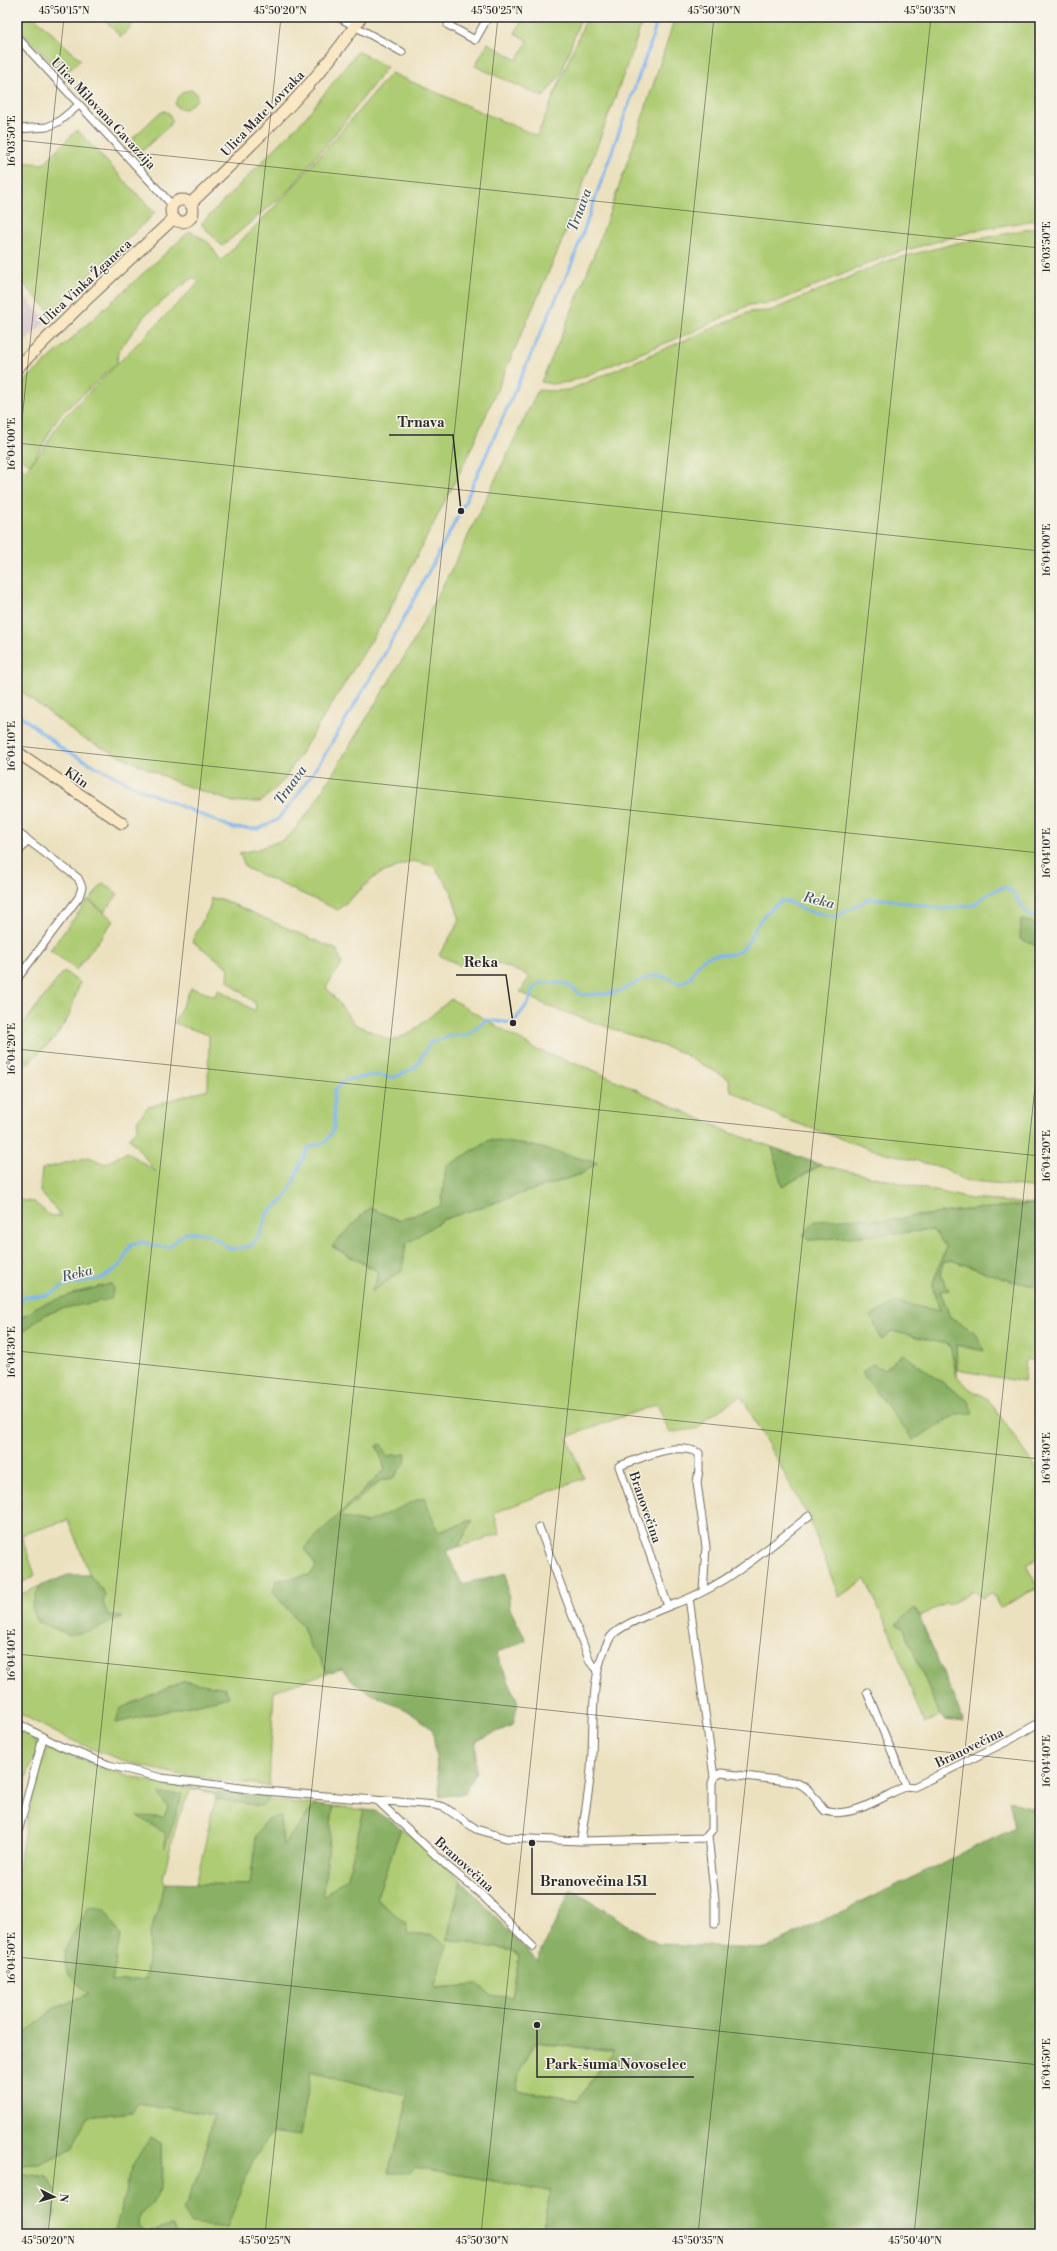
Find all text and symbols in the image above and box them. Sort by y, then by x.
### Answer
text: 45°50'15"N [39,5,90,17]
text: 45°50'20"N [253,5,307,17]
text: 45°50'25"N [471,5,524,17]
text: 45°50'30"N [687,5,741,17]
text: 45°50'35"N [904,5,957,17]
street label: Ulica Milovana Gavazzija [47,55,159,173]
street label: Ulica Mate Lovraka [218,67,308,160]
text: 16°03'50"E [6,115,18,167]
water label: Trnava [564,186,596,234]
text: 16°03'50"E [1041,221,1053,273]
street label: Ulica Vinka Žganeca [36,235,135,329]
callout: Trnava [389,409,453,435]
text: Trnava [397,414,445,432]
text: 16°04'00"E [6,418,18,470]
text: 16°04'00"E [1041,524,1053,576]
text: 16°04'10"E [6,721,18,771]
water label: Trnava [270,762,311,809]
street label: Klin [61,764,92,792]
text: 16°04'10"E [1041,828,1053,878]
water label: Reka [800,888,836,914]
callout: Reka [456,949,506,975]
text: Reka [464,954,498,972]
text: 16°04'20"E [6,1023,18,1075]
text: 16°04'20"E [1041,1130,1053,1182]
water label: Reka [59,1261,95,1287]
text: 16°04'30"E [6,1326,18,1378]
text: 16°04'30"E [1041,1432,1053,1484]
street label: Branovečina [625,1469,665,1545]
text: 16°04'40"E [6,1629,18,1681]
street label: Branovečina [932,1724,1007,1772]
text: 16°04'40"E [1041,1735,1053,1787]
street label: Branovečina [431,1833,498,1896]
callout: Branovečina 151 [532,1868,656,1894]
text: Branovečina 151 [540,1873,648,1891]
text: 16°04'50"E [6,1932,18,1984]
text: 16°04'50"E [1041,2038,1053,2090]
callout: Park-šuma Novoselec [537,2051,694,2077]
text: Park-šuma Novoselec [546,2056,686,2074]
north arrow [34,2177,74,2217]
text: N [56,2193,70,2203]
text: 45°50'20"N [21,2235,75,2247]
text: 45°50'25"N [239,2235,292,2247]
text: 45°50'30"N [455,2235,509,2247]
text: 45°50'35"N [672,2235,725,2247]
text: 45°50'40"N [888,2235,942,2247]

